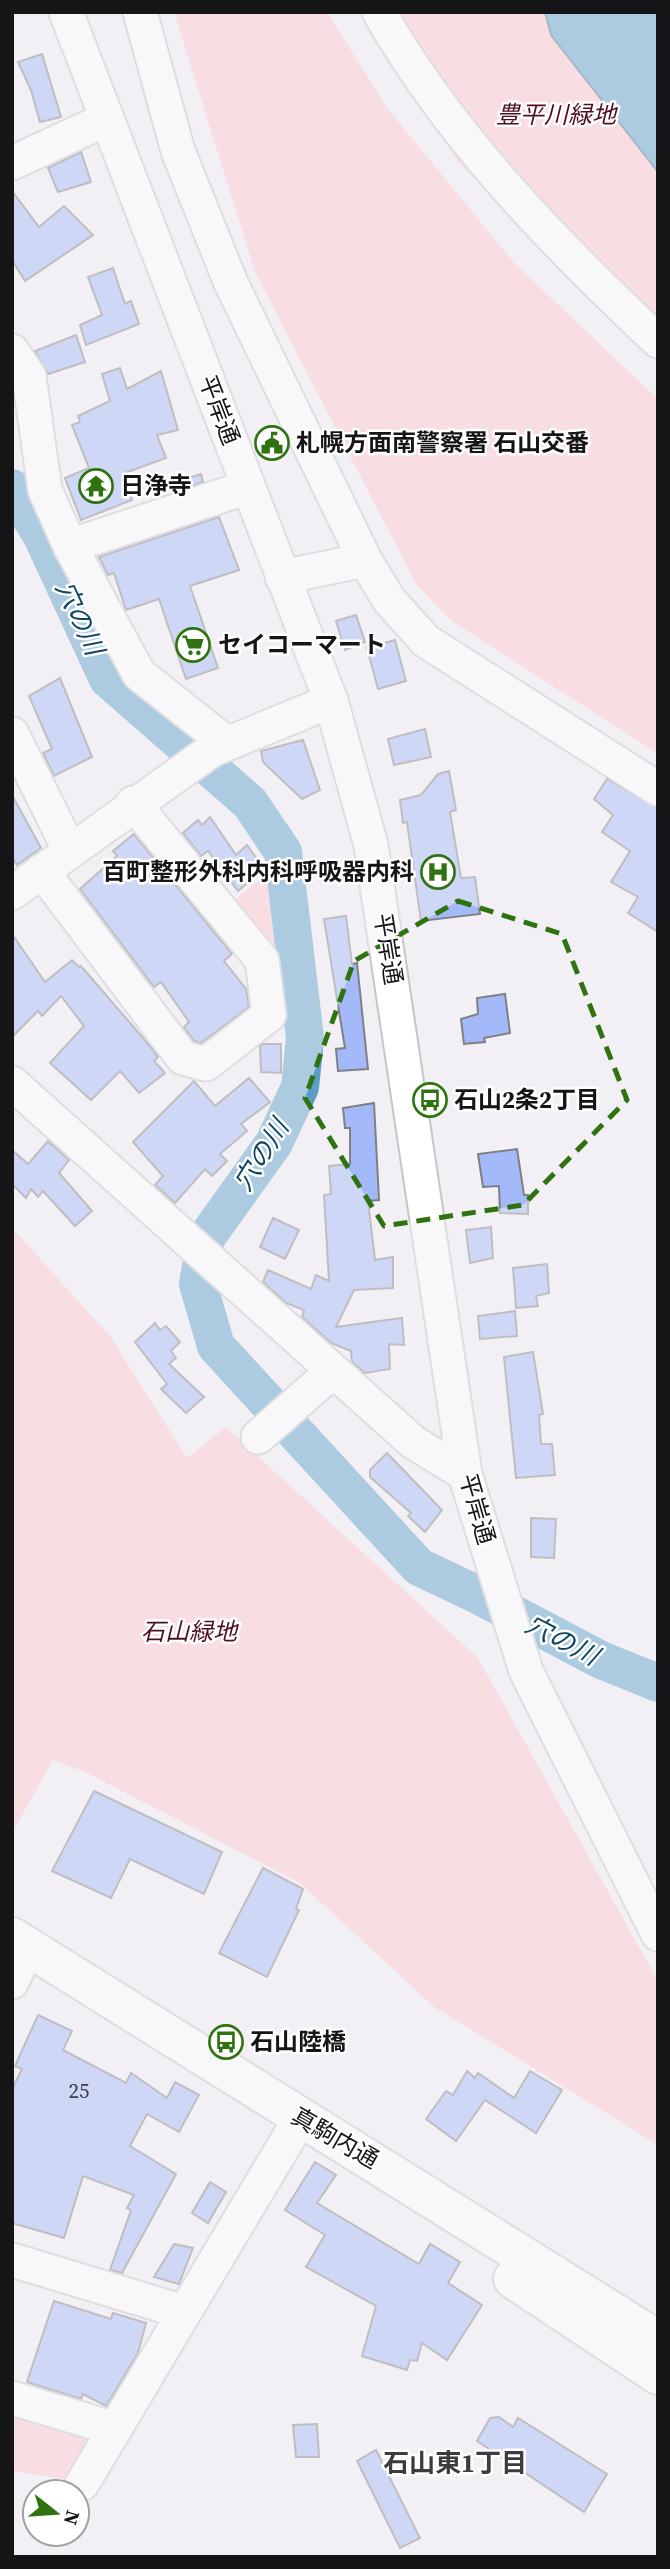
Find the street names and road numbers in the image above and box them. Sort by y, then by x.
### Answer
street label: 平岸通 [191,370,248,449]
street label: 平岸通 [367,911,410,987]
street label: 平岸通 [452,1470,503,1548]
street label: 真駒内通 [285,2099,385,2176]

